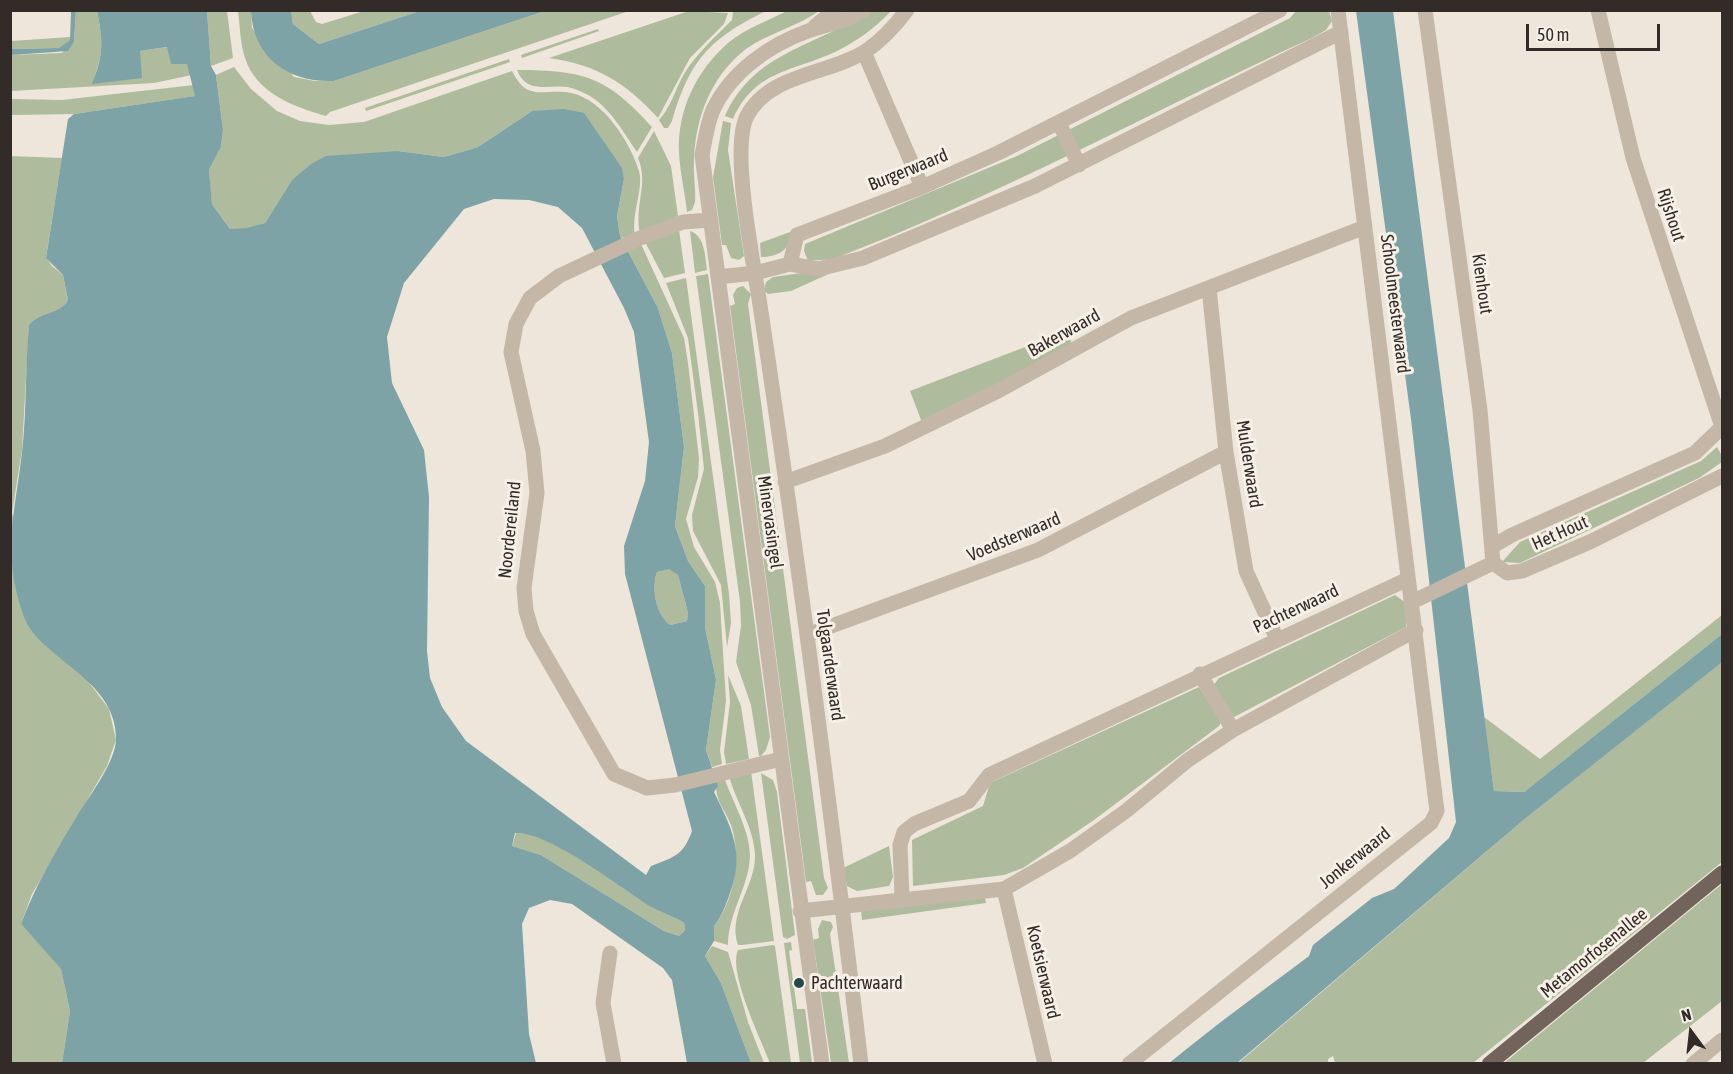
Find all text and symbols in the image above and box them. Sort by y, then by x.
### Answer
scale bar [1529,12,1662,50]
text: 50 m [1537,24,1569,45]
street label: Burgerwaard [865,144,951,196]
street label: Rijshout [1652,186,1690,244]
street label: Schoolmeesterwaard [1376,233,1414,375]
street label: Kienhout [1467,252,1497,316]
street label: Bakerwaard [1024,304,1104,362]
street label: Mulderwaard [1231,419,1267,509]
street label: Minervasingel [753,474,787,570]
street label: Noordereiland [494,480,526,580]
street label: Voedsterwaard [964,508,1064,566]
street label: Het Hout [1529,511,1591,555]
street label: Pachterwaard [1250,580,1342,638]
street label: Tolgaarderwaard [811,608,849,722]
street label: Jonkerwaard [1315,823,1395,893]
street label: Metamorfosenallee [1536,903,1652,1003]
street label: Koetsierwaard [1022,923,1064,1021]
place label: Pachterwaard [811,972,903,994]
marker: Pachterwaard [792,976,806,990]
north arrow [1661,1002,1721,1062]
text: N [1679,1005,1693,1025]

